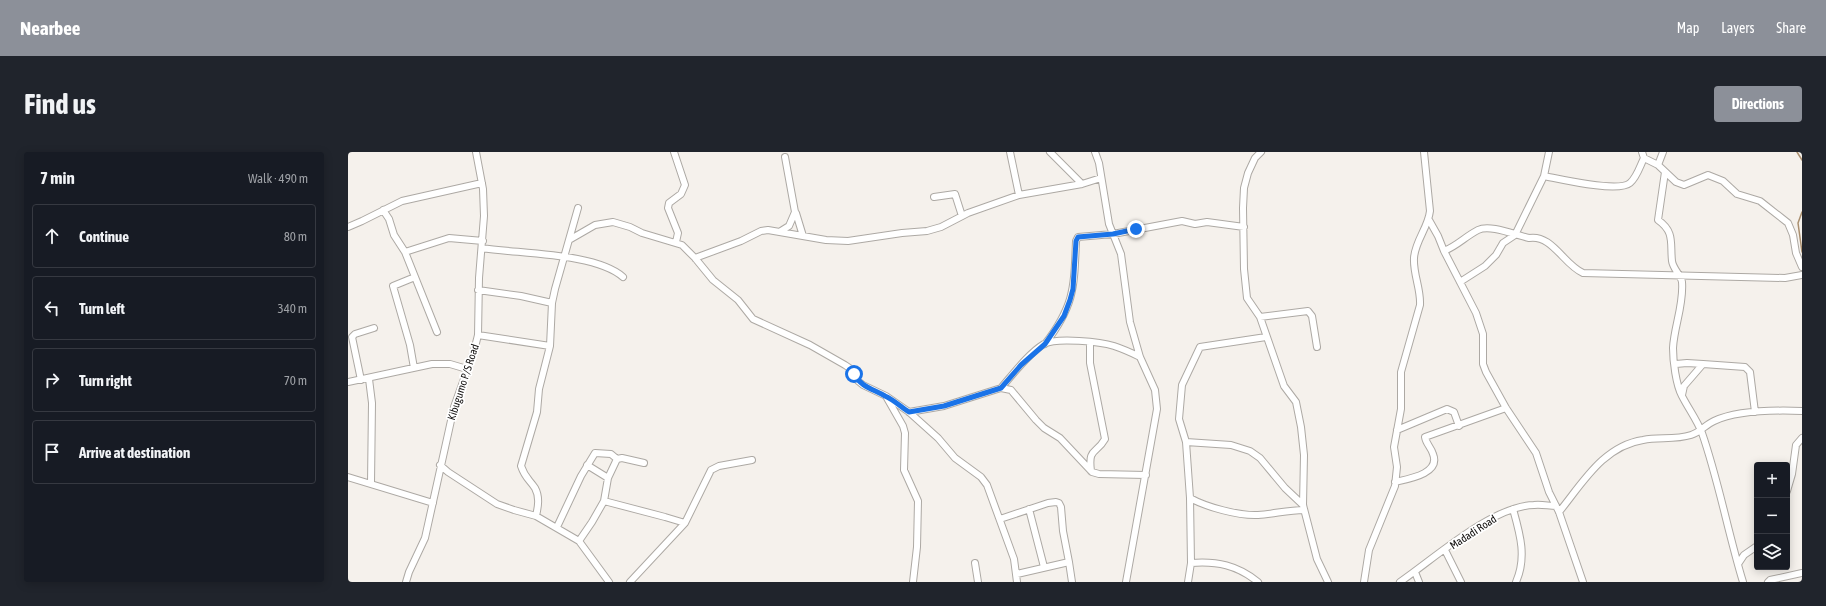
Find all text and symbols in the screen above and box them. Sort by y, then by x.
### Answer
text: Nearbee [20,17,80,39]
text: Map [1677,20,1699,36]
text: Layers [1721,20,1754,36]
text: Share [1776,20,1806,36]
button: Directions [1714,86,1802,122]
text: Find us [24,88,96,120]
text: 7 min [40,168,75,188]
text: Walk · 490 m [248,171,308,186]
route end [1127,220,1145,238]
icon: ahead [41,225,63,247]
text: Continue [79,228,129,245]
text: 80 m [284,229,307,244]
icon: left [41,297,63,319]
text: Turn left [79,300,125,317]
text: 340 m [278,301,307,316]
street label: Kibugumo P/S Road [445,342,481,422]
route start [845,365,863,383]
icon: right [41,369,63,391]
text: Turn right [79,372,132,389]
text: 70 m [284,373,307,388]
icon: arrive [41,441,63,463]
text: Arrive at destination [79,444,190,461]
map controls [1754,462,1790,570]
button: + [1754,462,1790,498]
button: − [1754,498,1790,534]
street label: Madadi Road [1447,513,1499,551]
button: layers [1754,534,1790,570]

